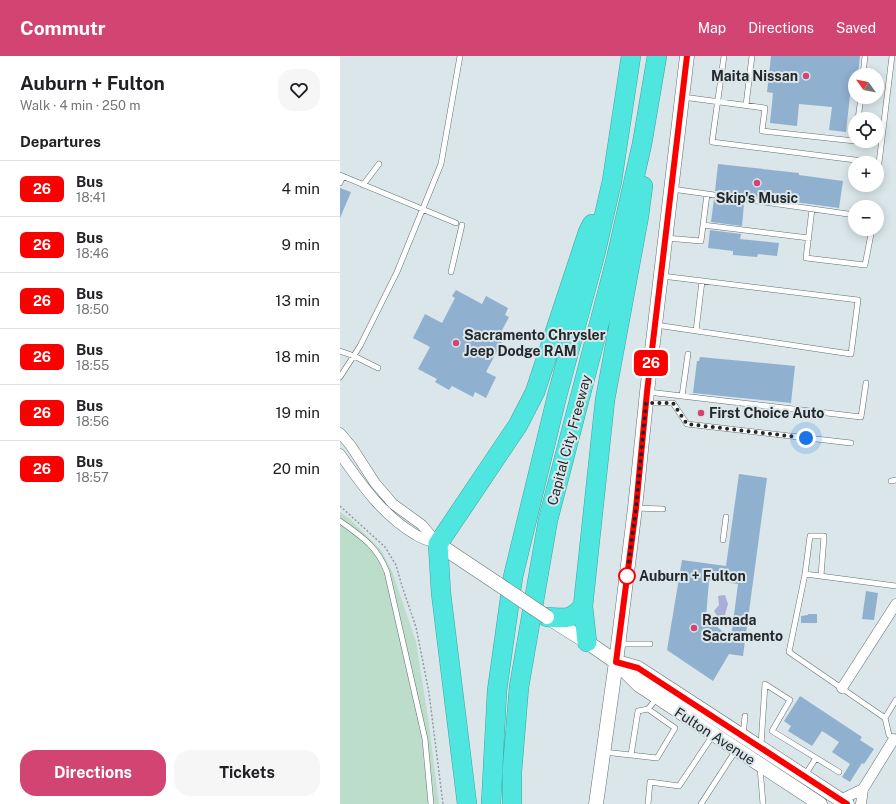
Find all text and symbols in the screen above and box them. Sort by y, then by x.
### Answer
text: Commutr [20,17,106,39]
text: Map [698,20,726,36]
text: Directions [748,20,814,36]
text: Saved [836,20,876,36]
place label: Maita Nissan [711,68,798,84]
north arrow [848,68,884,104]
map controls [848,68,884,236]
button: heart [278,69,320,111]
marker: Maita Nissan [801,71,811,81]
text: Auburn + Fulton [20,72,165,94]
text: Walk · 4 min · 250 m [20,98,140,113]
button: locate [848,112,884,148]
text: Departures [20,133,101,150]
button: + [848,156,884,192]
text: Bus [76,173,103,190]
marker: Skip's Music [752,178,762,188]
text: 4 min [281,180,320,197]
text: 26 [33,181,51,197]
text: 18:41 [76,190,106,205]
place label: Skip's Music [716,190,799,206]
button: − [848,200,884,236]
text: Bus [76,229,103,246]
text: 9 min [282,236,320,253]
text: 26 [33,237,51,253]
text: 18:46 [76,246,109,261]
text: Bus [76,285,103,302]
text: 13 min [275,292,320,309]
text: 26 [33,293,51,309]
text: 18:50 [76,302,109,317]
place label: Sacramento Chrysler Jeep Dodge RAM [464,327,606,359]
marker: Sacramento Chrysler Jeep Dodge RAM [451,338,461,348]
text: Bus [76,341,103,358]
text: 18 min [275,348,320,365]
text: 26 [33,349,51,365]
line badge: 26 [633,350,669,376]
text: 26 [642,355,660,371]
text: 18:55 [76,358,109,373]
street label: Capital City Freeway [544,373,594,507]
text: Bus [76,397,103,414]
text: 19 min [275,404,320,421]
text: 26 [33,405,51,421]
place label: First Choice Auto [709,405,824,421]
marker: First Choice Auto [696,408,706,418]
text: 18:56 [76,414,109,429]
your location [796,428,816,448]
text: Bus [76,453,103,470]
text: 20 min [273,460,320,477]
text: 26 [33,461,51,477]
text: 18:57 [76,470,109,485]
marker: Auburn + Fulton [618,567,636,585]
place label: Auburn + Fulton [639,568,746,584]
place label: Ramada Sacramento [702,612,783,644]
marker: Ramada Sacramento [689,623,699,633]
street label: Fulton Avenue [672,704,758,768]
button: Directions [20,750,166,796]
button: Tickets [174,750,320,796]

